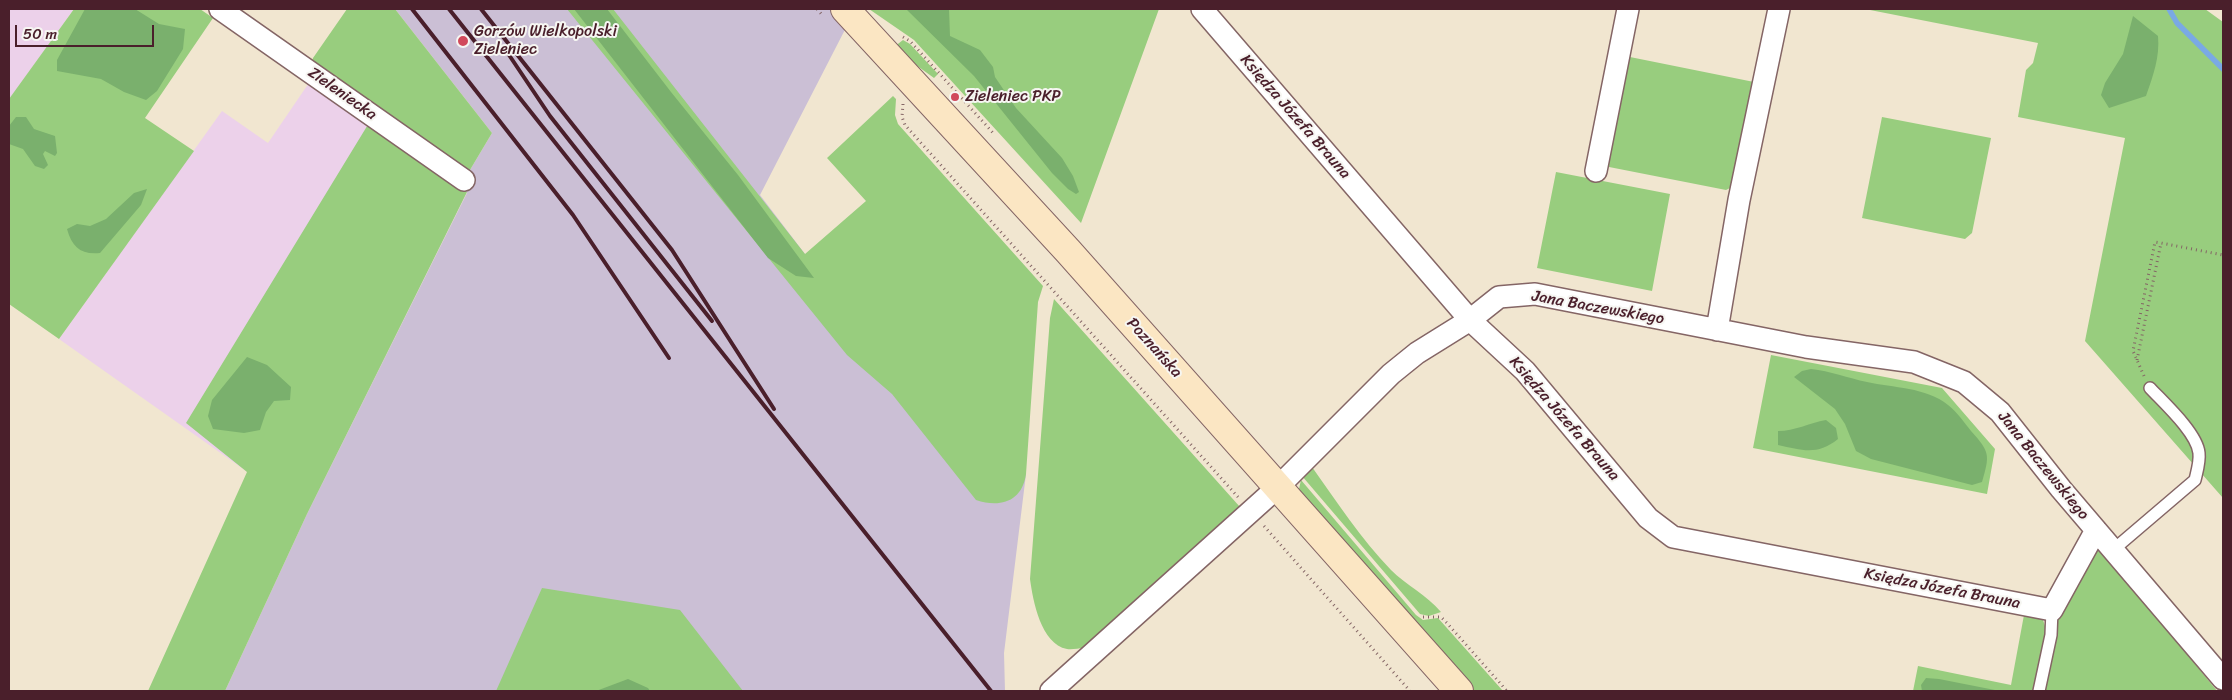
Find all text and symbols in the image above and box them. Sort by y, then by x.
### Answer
scale bar [18,15,156,47]
text: 50 m [23,21,57,47]
place label: Gorzów Wielkopolski Zieleniec [474,22,617,60]
marker: Gorzów Wielkopolski Zieleniec [456,34,470,48]
street label: Księdza Józefa Brauna [1236,51,1354,183]
street label: Zieleniecka [304,63,380,125]
place label: Zieleniec PKP [965,87,1061,107]
marker: Zieleniec PKP [949,91,961,103]
street label: Jana Baczewskiego [1530,287,1666,329]
street label: Poznańska [1122,314,1186,382]
street label: Księdza Józefa Brauna [1505,353,1623,485]
street label: Jana Baczewskiego [1993,408,2093,524]
street label: Księdza Józefa Brauna [1862,564,2022,614]

